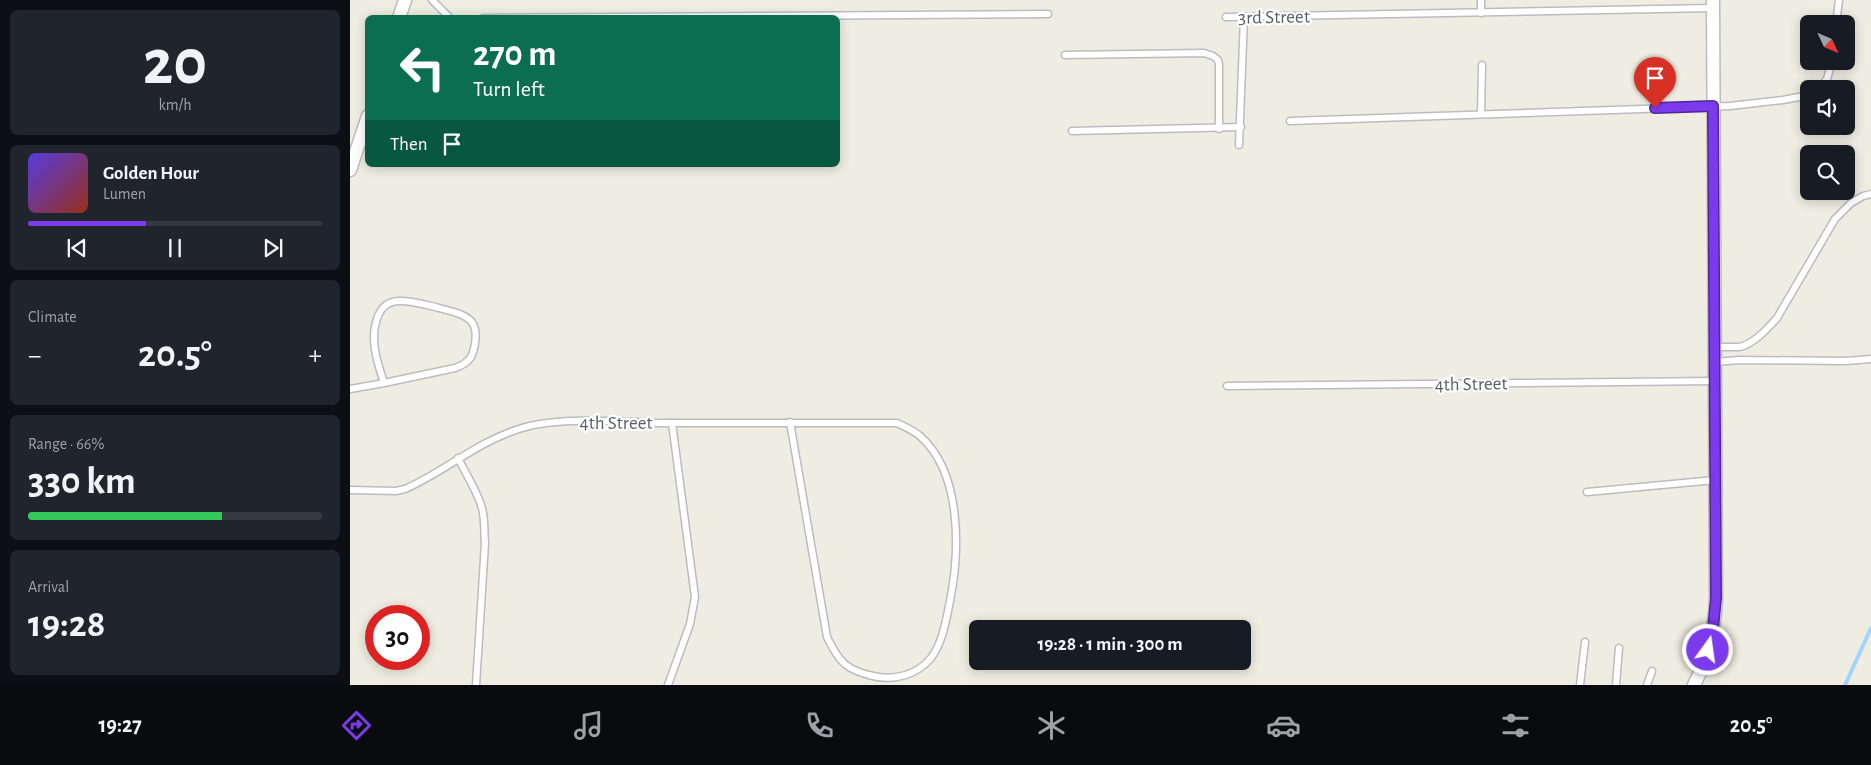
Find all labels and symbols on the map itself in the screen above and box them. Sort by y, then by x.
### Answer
street label: 3rd Street [1238,7,1310,28]
north arrow [1800,15,1855,70]
pin [1634,57,1676,108]
street label: 4th Street [1434,374,1508,395]
street label: 4th Street [580,414,652,433]
speed limit sign: 30 [365,605,430,670]
position arrow [1681,623,1733,675]

